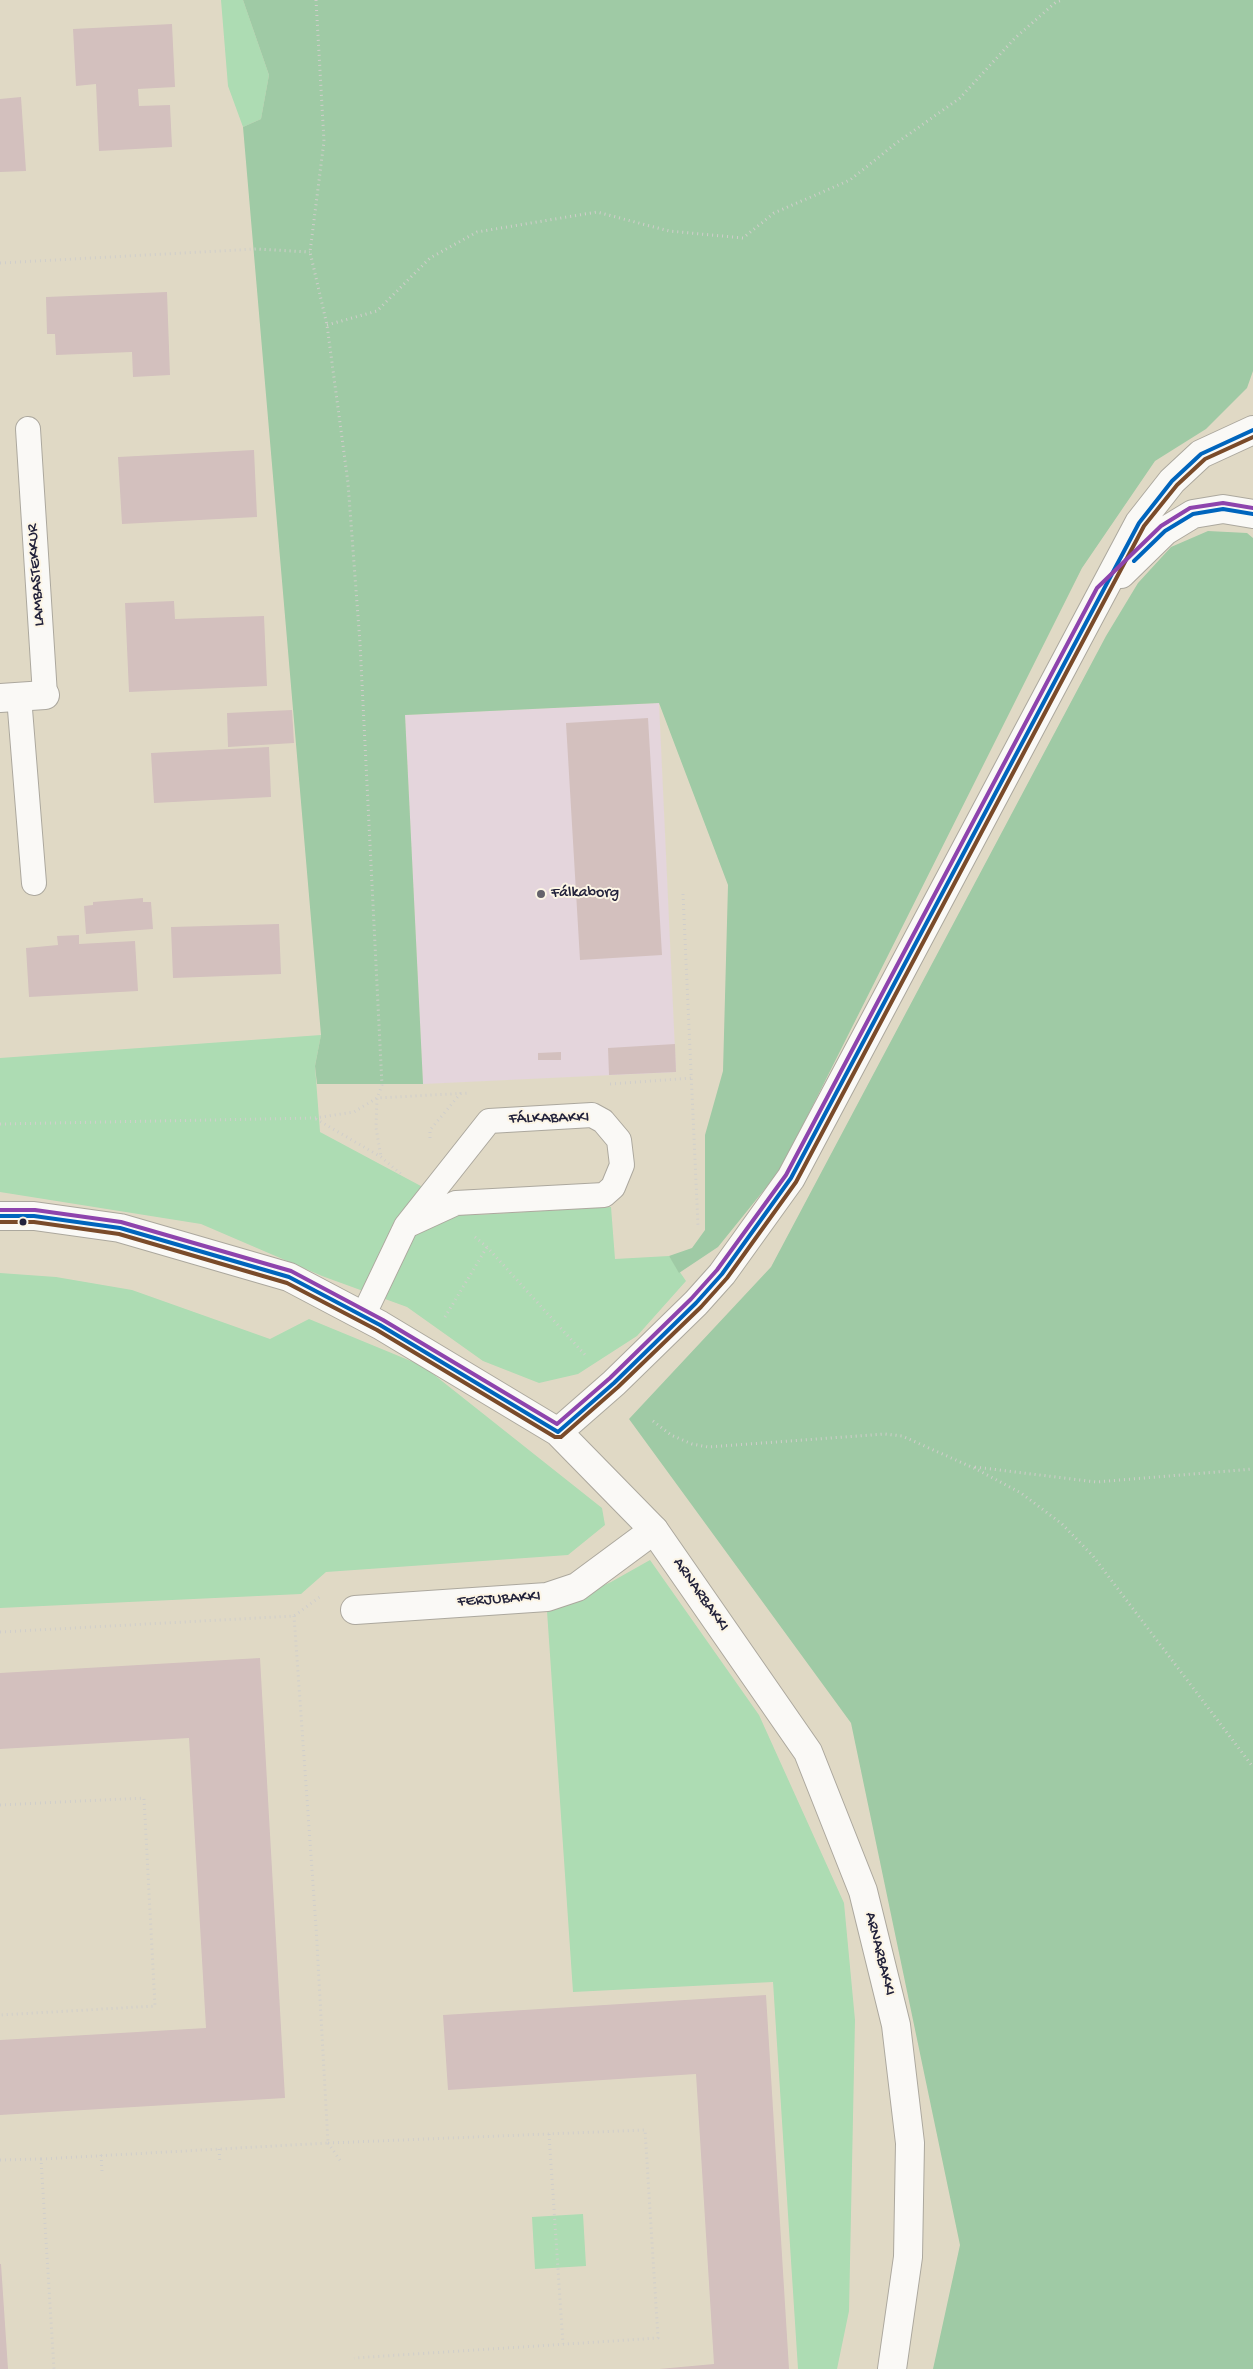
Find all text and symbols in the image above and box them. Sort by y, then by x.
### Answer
street label: LAMBASTEKKUR [24,523,50,627]
place label: Fálkaborg [551,884,619,904]
marker: Fálkaborg [535,888,547,900]
street label: FÁLKABAKKI [508,1109,590,1129]
unlabelled marker [18,1217,28,1227]
street label: ARNARBAKKI [668,1555,732,1635]
street label: FERJUBAKKI [457,1588,541,1612]
street label: ARNARBAKKI [859,1910,899,1998]

